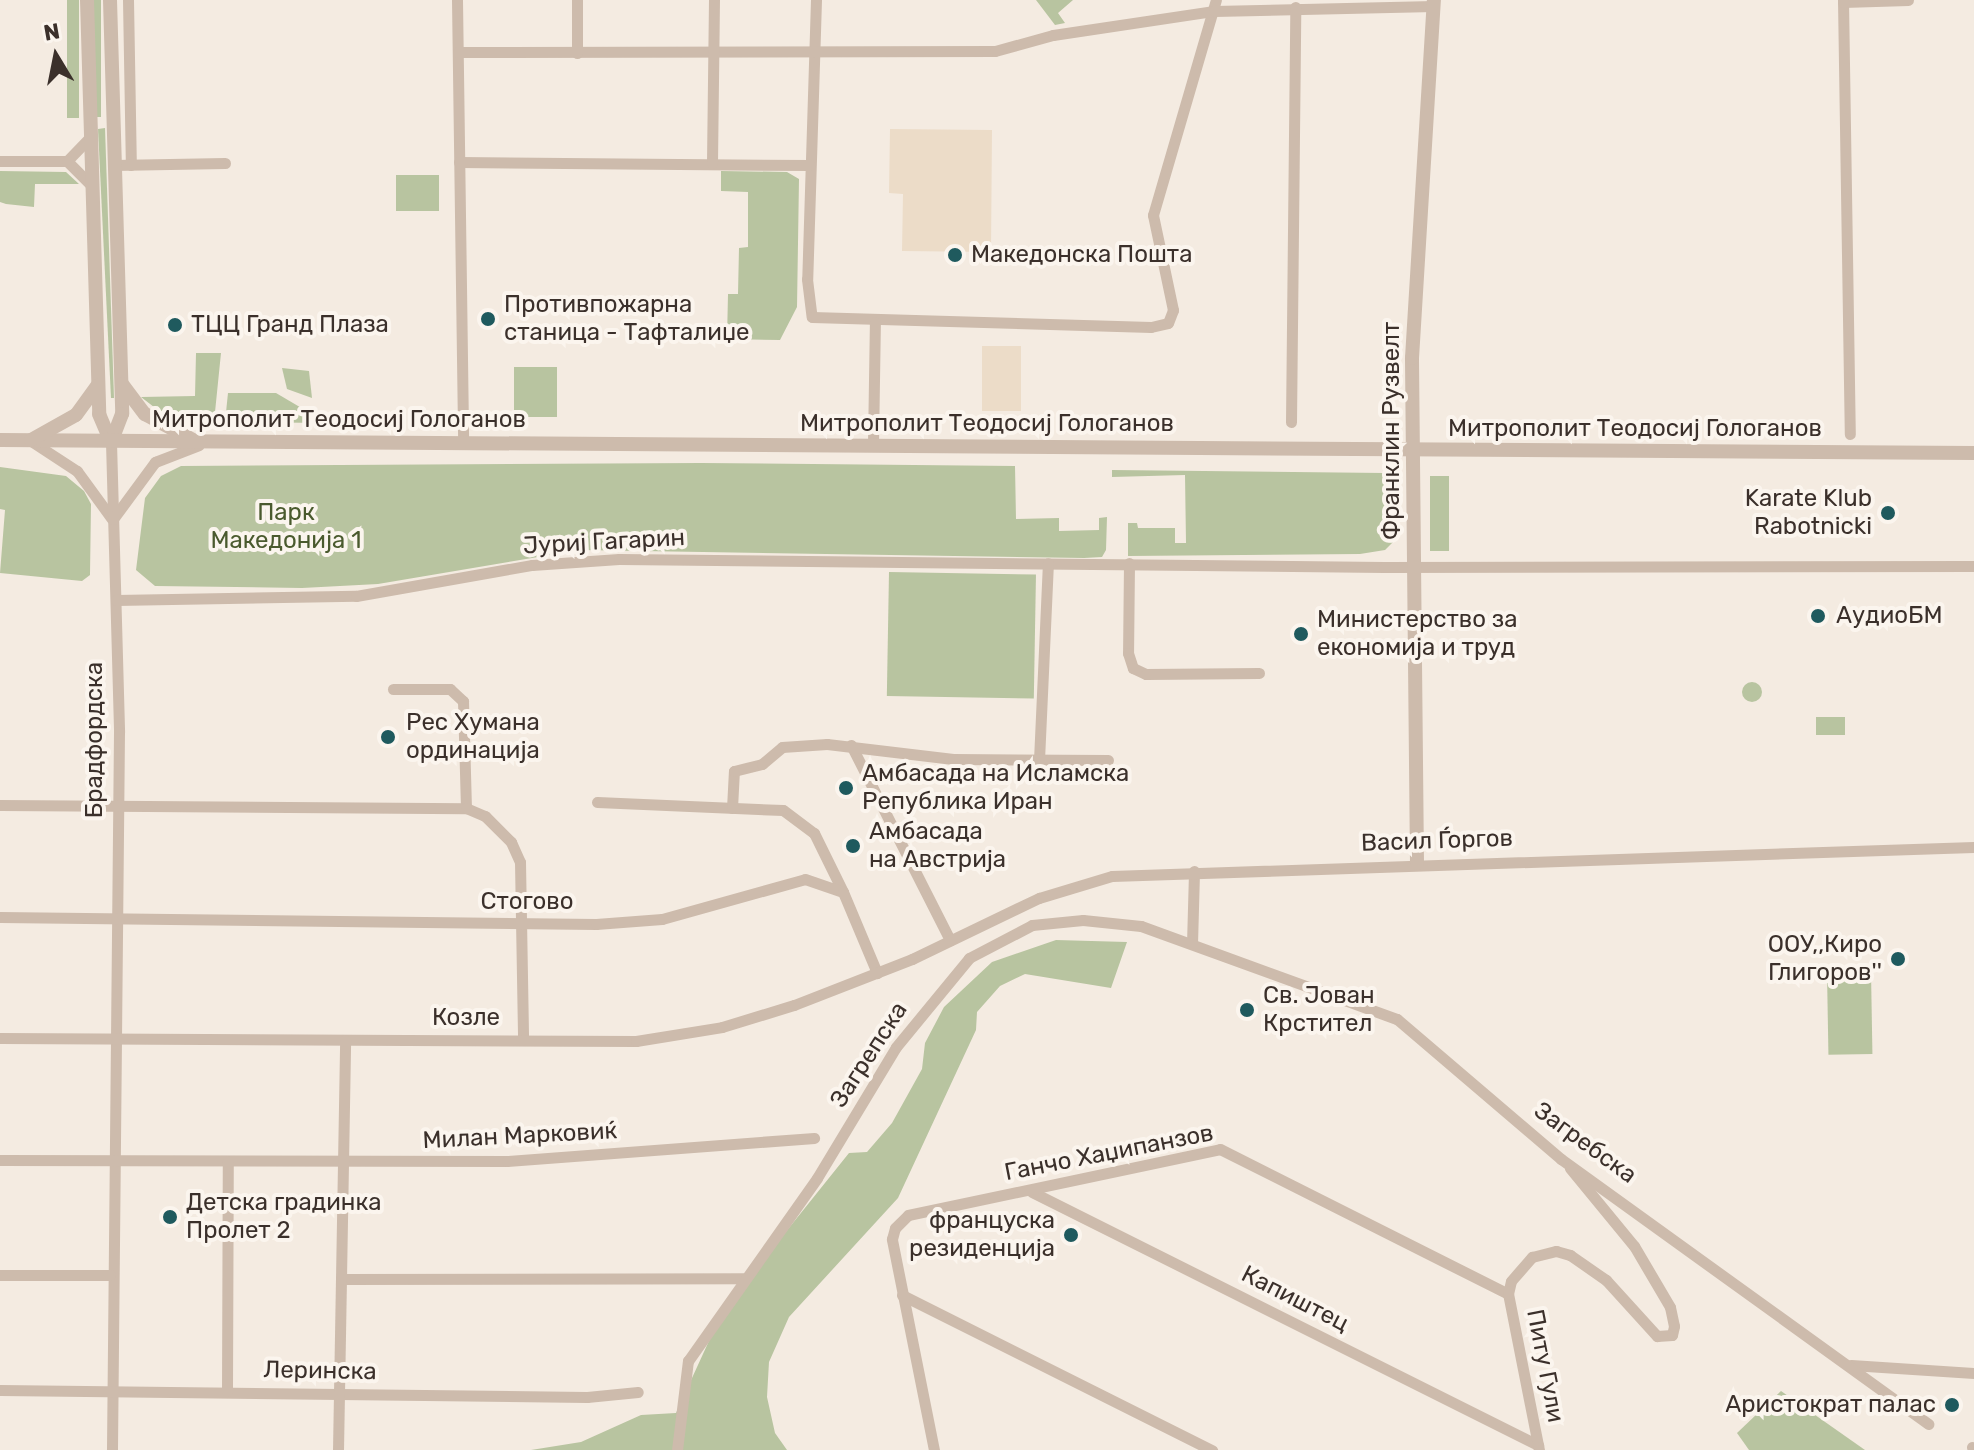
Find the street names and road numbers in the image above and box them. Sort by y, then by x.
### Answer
street label: Франклин Рузвелт [1378,322,1406,540]
street label: Митрополит Теодосиј Гологанов [152,406,526,434]
street label: Митрополит Теодосиј Гологанов [800,410,1174,438]
street label: Митрополит Теодосиј Гологанов [1448,415,1822,443]
street label: Јуриј Гагарин [522,523,686,561]
street label: Брадфордска [81,662,109,818]
street label: Васил Ѓоргов [1361,824,1513,858]
street label: Стогово [480,888,574,916]
street label: Загрепска [824,997,914,1113]
street label: Козле [432,1004,500,1032]
street label: Загребска [1528,1096,1642,1190]
street label: Милан Марковиќ [422,1117,618,1155]
street label: Ганчо Хаџипанзов [1002,1119,1216,1187]
street label: Капиштец [1236,1260,1354,1338]
street label: Питу Гули [1520,1307,1570,1425]
street label: Леринска [263,1356,377,1386]

